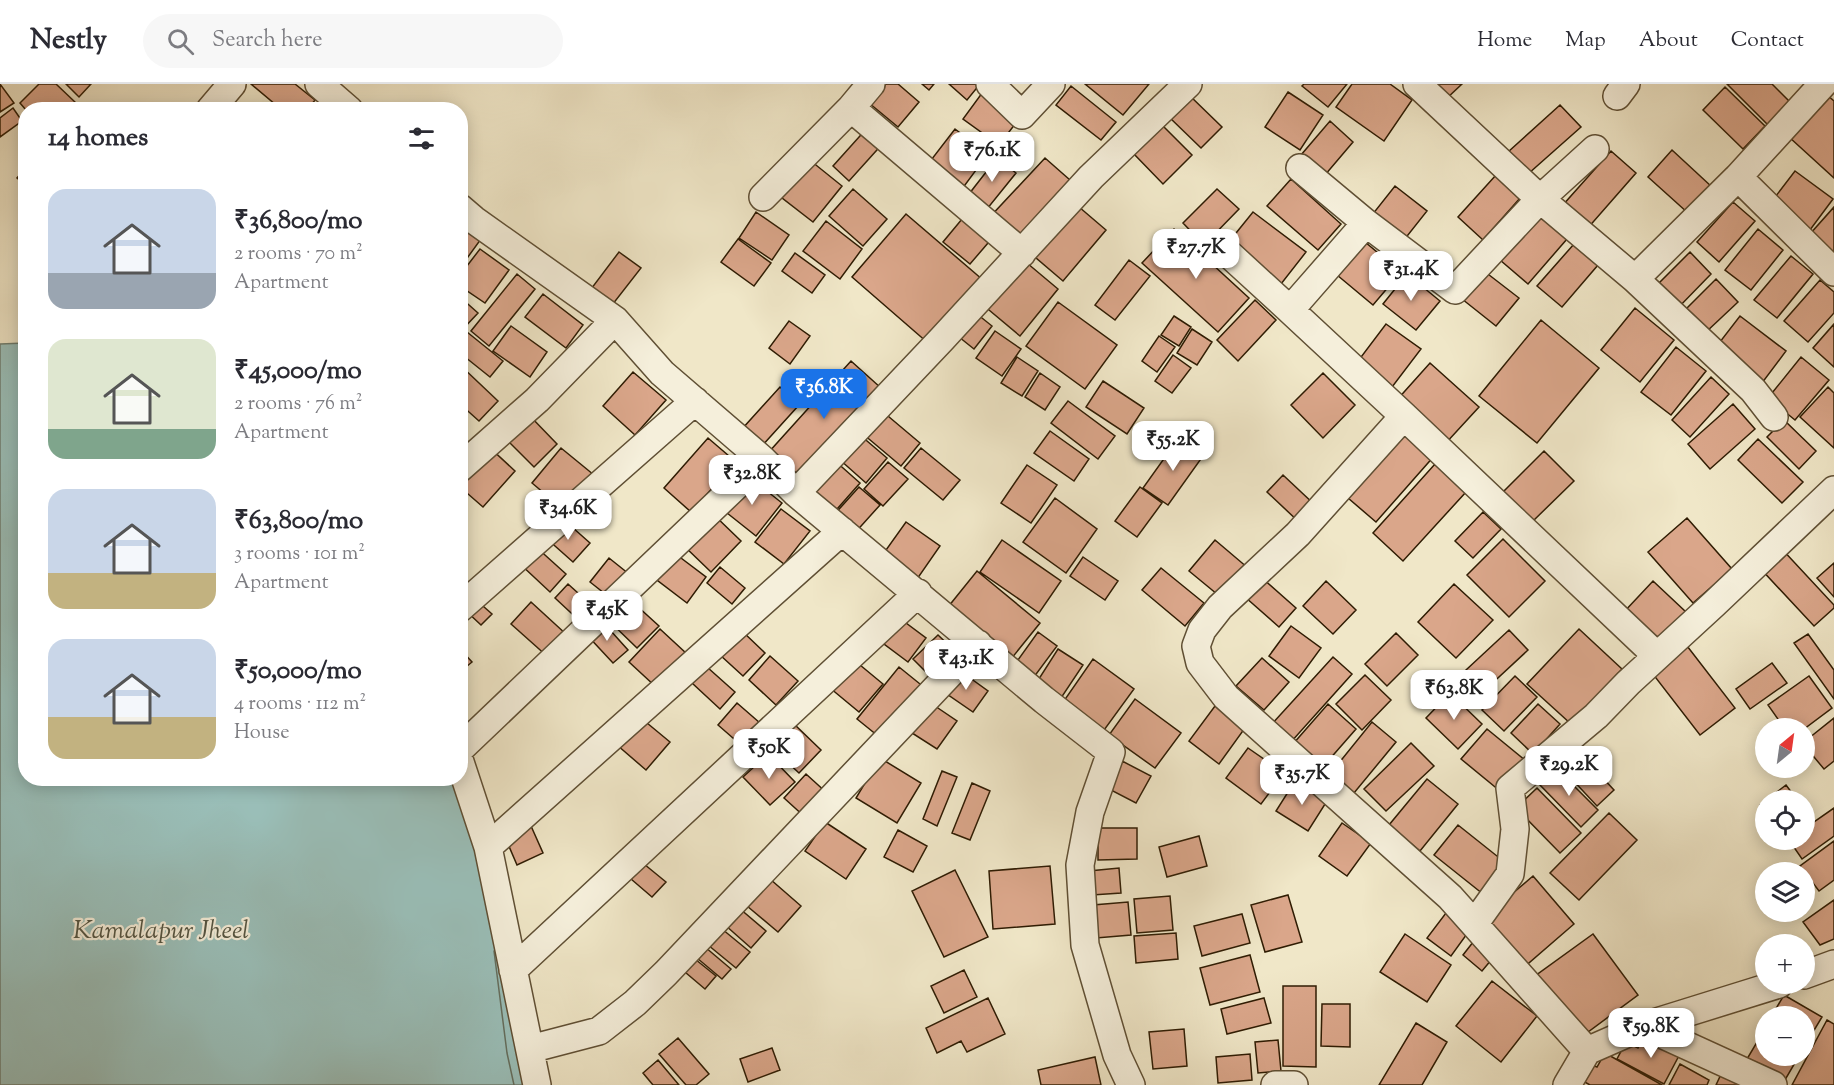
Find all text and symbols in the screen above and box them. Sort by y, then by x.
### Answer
search box [143,14,563,68]
text: Nestly [30,21,107,61]
icon: search [164,25,197,58]
text: Search here [212,25,322,57]
text: Home [1477,26,1532,56]
text: Map [1565,26,1606,56]
text: About [1639,26,1698,56]
text: Contact [1731,26,1804,56]
text: 14 homes [48,120,148,157]
icon: filters [405,122,438,155]
pin: ₹76.1K [943,132,1041,183]
text: ₹76.1K [963,137,1021,166]
text: ₹36,800/mo [234,203,363,240]
icon: home [96,213,168,285]
pin: ₹27.7K [1147,229,1245,280]
text: ₹27.7K [1166,234,1226,263]
text: 2 rooms · 70 m² [234,240,363,269]
pin: ₹31.4K [1362,251,1460,302]
text: ₹31.4K [1383,256,1439,285]
text: Apartment [234,269,329,298]
text: ₹45,000/mo [234,353,362,390]
icon: home [96,363,168,435]
pin: ₹36.8K [775,369,873,420]
text: ₹36.8K [795,374,853,403]
text: 2 rooms · 76 m² [234,390,362,419]
text: Apartment [234,419,329,448]
pin: ₹55.2K [1124,421,1222,472]
text: ₹55.2K [1146,426,1200,455]
pin: ₹32.8K [703,455,801,506]
text: ₹32.8K [723,460,781,489]
pin: ₹34.6K [519,490,617,541]
text: ₹34.6K [539,495,597,524]
text: ₹63,800/mo [234,503,363,540]
icon: home [96,513,168,585]
text: 3 rooms · 101 m² [234,540,365,569]
text: Apartment [234,569,329,598]
pin: ₹45K [571,591,643,642]
text: ₹45K [586,596,628,625]
pin: ₹43.1K [917,640,1015,691]
text: ₹43.1K [938,645,994,674]
text: ₹50,000/mo [234,653,362,690]
icon: home [96,663,168,735]
pin: ₹63.8K [1405,670,1503,721]
text: ₹63.8K [1425,675,1483,704]
text: 4 rooms · 112 m² [234,690,366,719]
north arrow [1755,718,1815,778]
map controls [1755,718,1815,1066]
text: House [234,719,289,748]
pin: ₹50K [733,729,805,780]
text: ₹50K [747,734,791,763]
pin: ₹29.2K [1520,746,1618,797]
text: ₹29.2K [1539,751,1599,780]
pin: ₹35.7K [1253,755,1351,806]
text: ₹35.7K [1274,760,1330,789]
button: locate [1755,790,1815,850]
button: layers [1755,862,1815,922]
water label: Kamalapur Jheel [73,913,249,950]
button: + [1755,934,1815,994]
button: − [1755,1006,1815,1066]
pin: ₹59.8K [1602,1008,1700,1059]
text: ₹59.8K [1622,1013,1680,1042]

